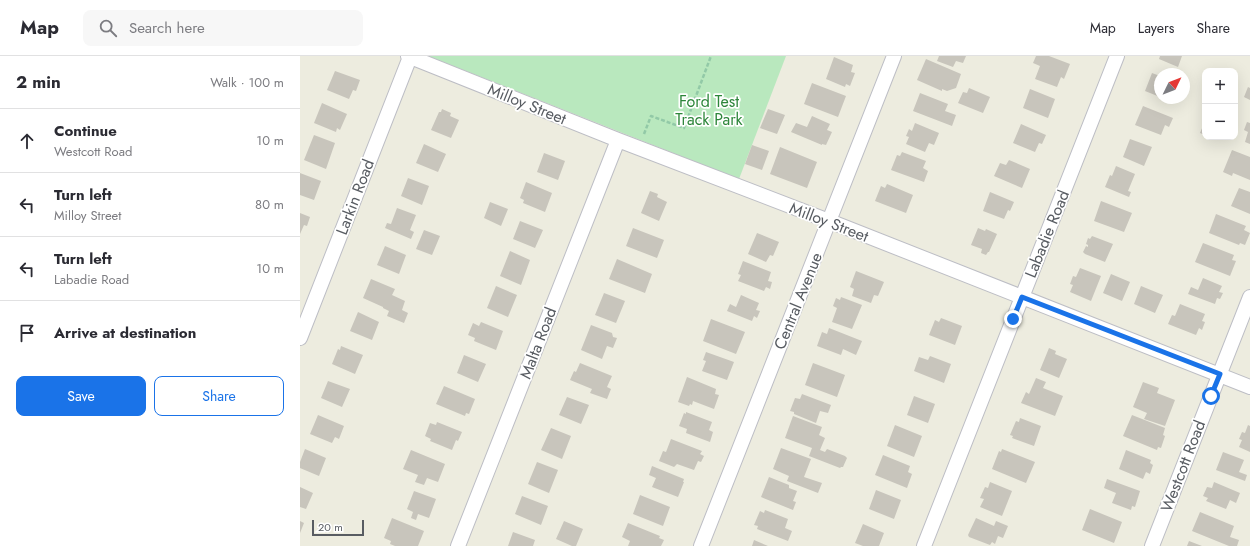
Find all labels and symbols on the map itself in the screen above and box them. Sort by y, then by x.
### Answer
north arrow [1154,68,1190,104]
street label: Milloy Street [484,78,570,130]
park label: Ford Test Track Park [675,90,744,131]
street label: Larkin Road [330,156,380,238]
street label: Labadie Road [1019,187,1075,281]
street label: Milloy Street [786,196,872,248]
street label: Central Avenue [768,249,828,353]
street label: Malta Road [514,304,562,382]
route end [1004,310,1022,328]
route start [1202,387,1220,405]
street label: Westcott Road [1155,417,1211,515]
scale bar [312,518,364,537]

